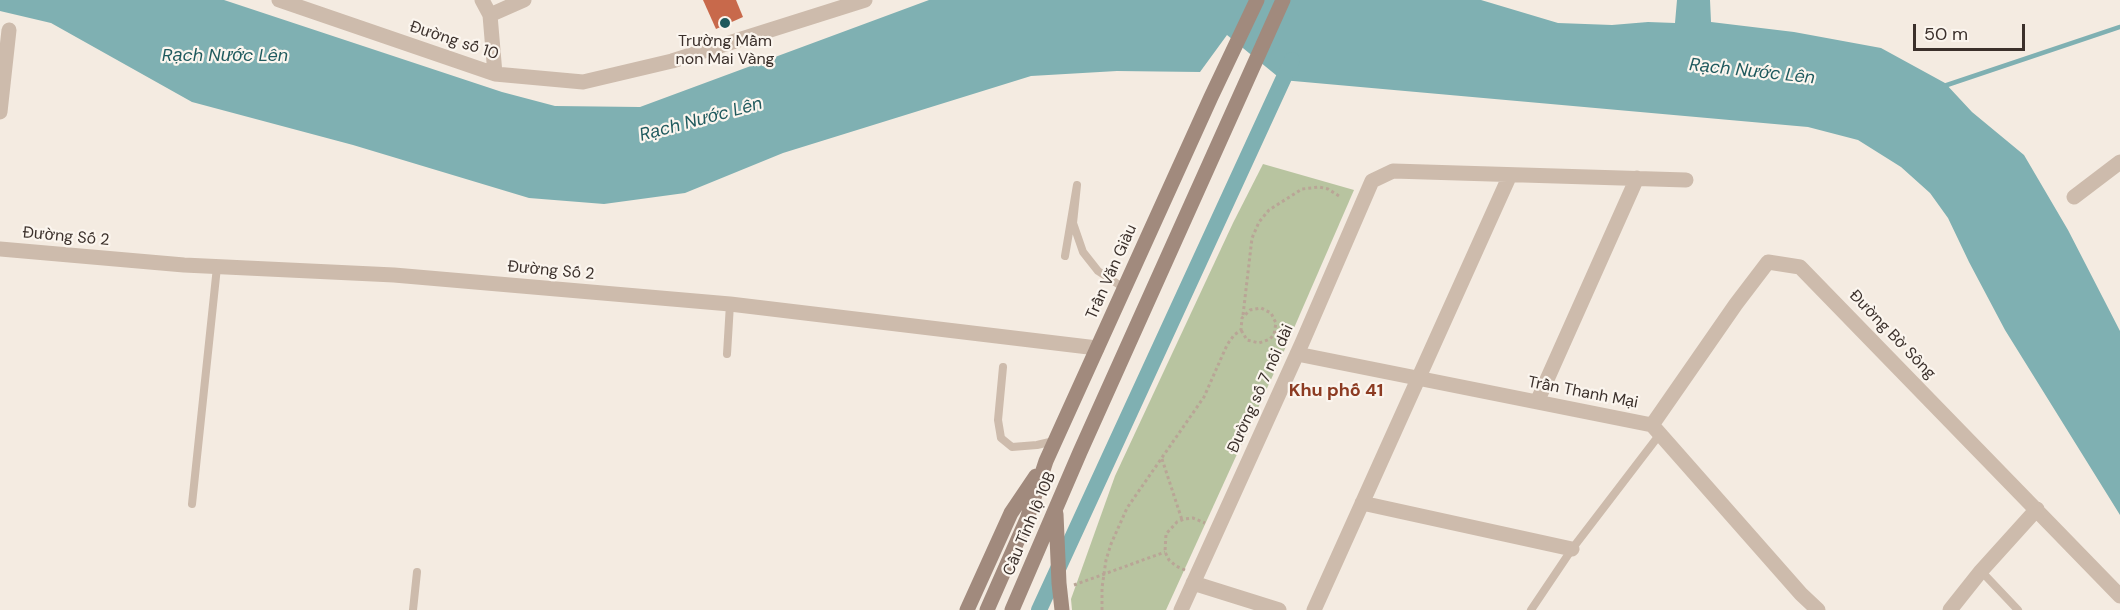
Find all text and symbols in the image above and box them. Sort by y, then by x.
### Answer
scale bar [1916,12,2028,50]
marker: Trường Mầm non Mai Vàng [718,16,732,30]
street label: Đường số 10 [407,18,501,64]
text: 50 m [1924,22,1968,46]
place label: Trường Mầm non Mai Vàng [676,32,774,70]
water label: Rạch Nước Lên [162,45,288,67]
water label: Rạch Nước Lên [1688,55,1816,89]
water label: Rạch Nước Lên [637,93,765,147]
street label: Trần Văn Giàu [1083,222,1141,322]
street label: Đường Số 2 [22,224,110,250]
street label: Đường Số 2 [507,258,595,284]
street label: Đường Bờ Sông [1845,287,1939,383]
street label: Đường số 7 nối dài [1224,322,1298,456]
street label: Trần Thanh Mại [1526,373,1640,413]
district label: Khu phố 41 [1289,380,1383,402]
street label: Cầu Tỉnh lộ 10B [999,469,1061,579]

